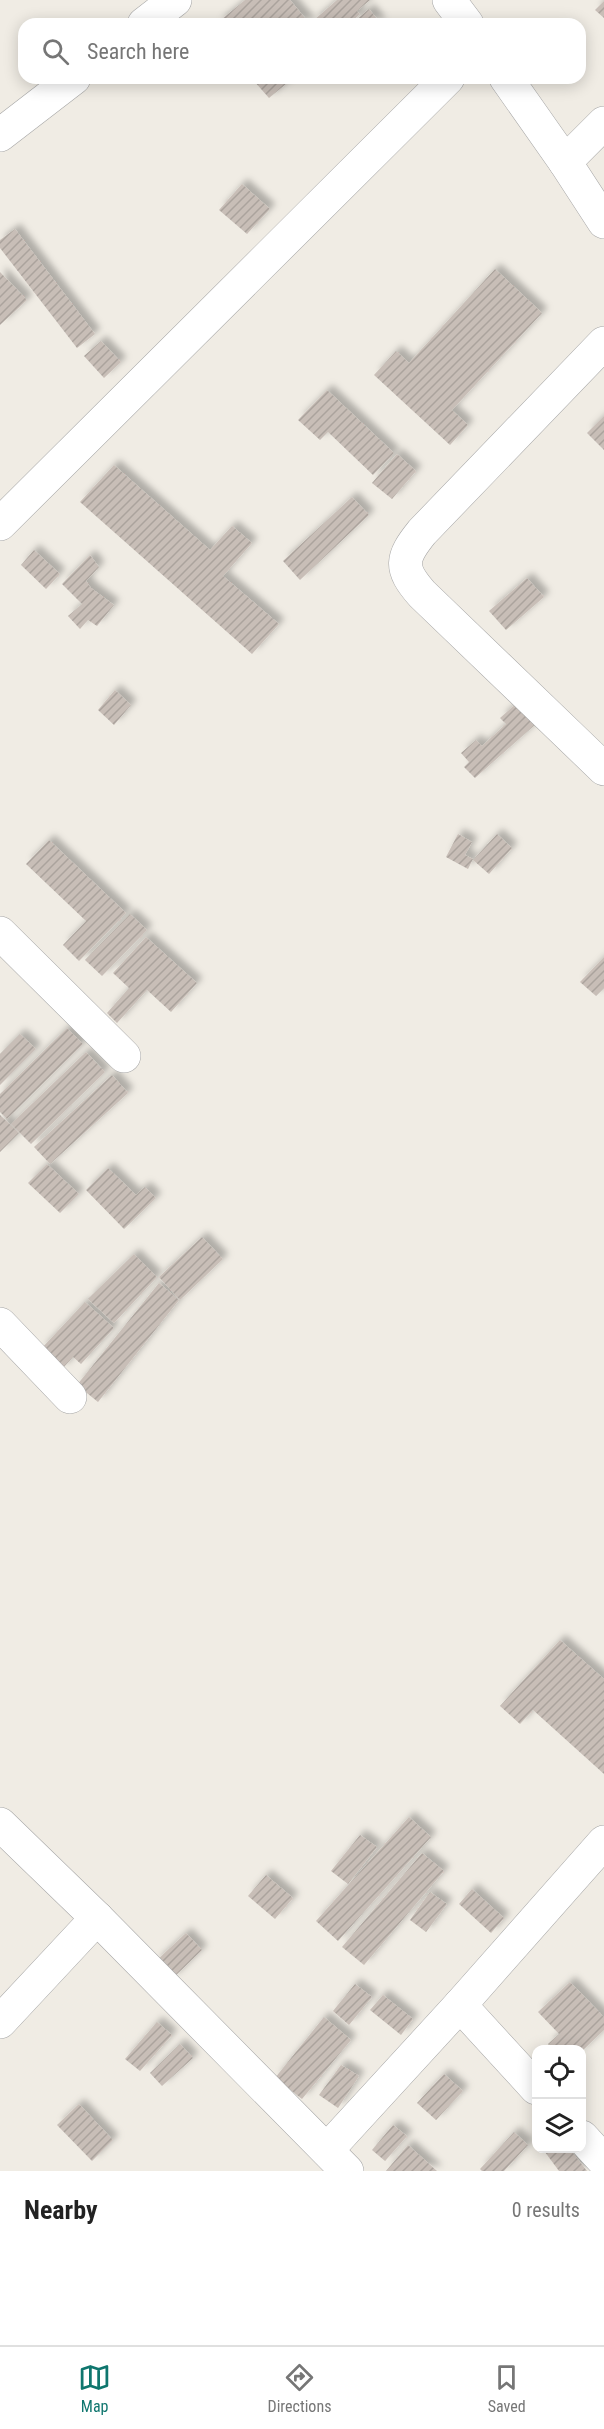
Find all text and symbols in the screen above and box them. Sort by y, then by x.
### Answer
search box [18,18,586,84]
icon: search [39,35,72,68]
text: Search here [87,39,189,64]
map controls [532,2045,586,2153]
button: locate [532,2045,586,2099]
button: layers [532,2099,586,2153]
text: Nearby [24,2195,98,2225]
text: 0 results [512,2198,580,2222]
tab: Map [78,2361,111,2416]
tab: Directions [268,2361,331,2416]
tab: Saved [488,2361,526,2416]

